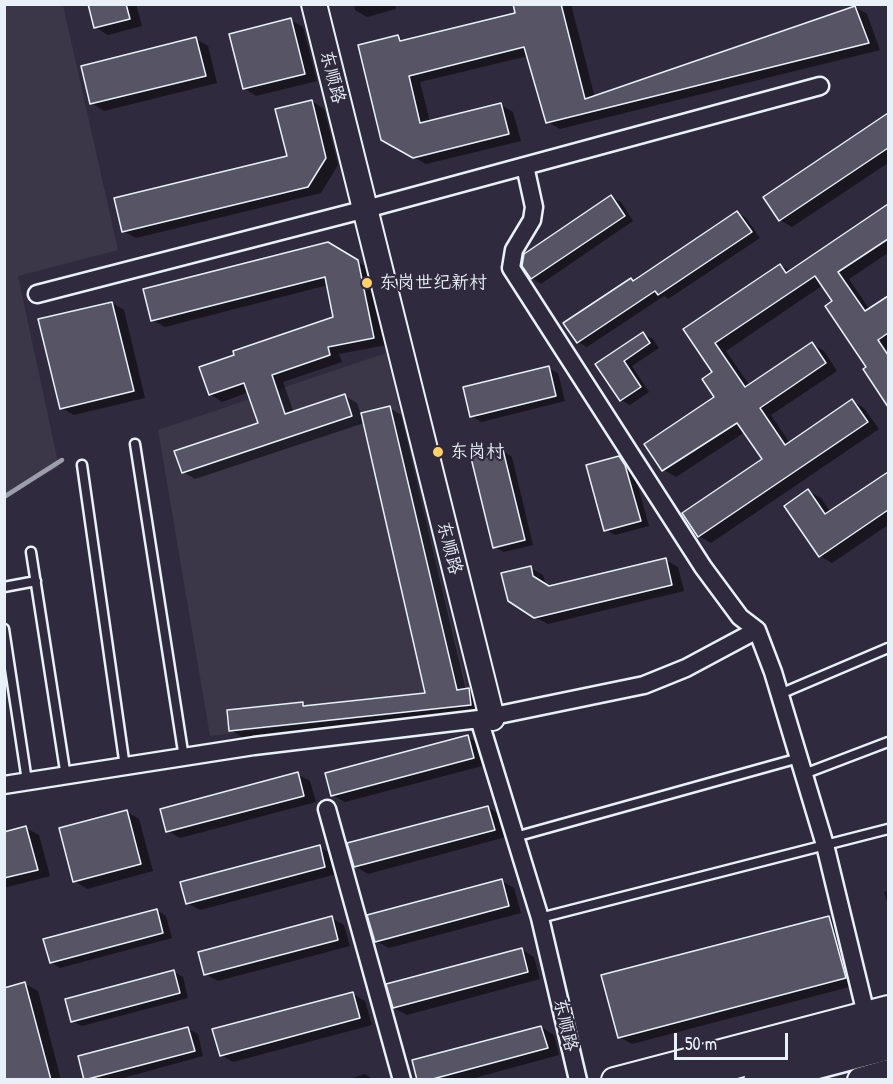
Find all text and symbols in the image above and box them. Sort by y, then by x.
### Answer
street label: 东顺路 [315,48,349,106]
place label: 东岗世纪新村 [379,272,487,294]
marker: 东岗世纪新村 [360,276,374,290]
place label: 东岗村 [450,441,504,463]
marker: 东岗村 [431,445,445,459]
street label: 东顺路 [432,519,466,577]
street label: 东顺路 [548,996,582,1054]
scale bar [677,1021,791,1059]
text: 50 m [685,1031,717,1056]

